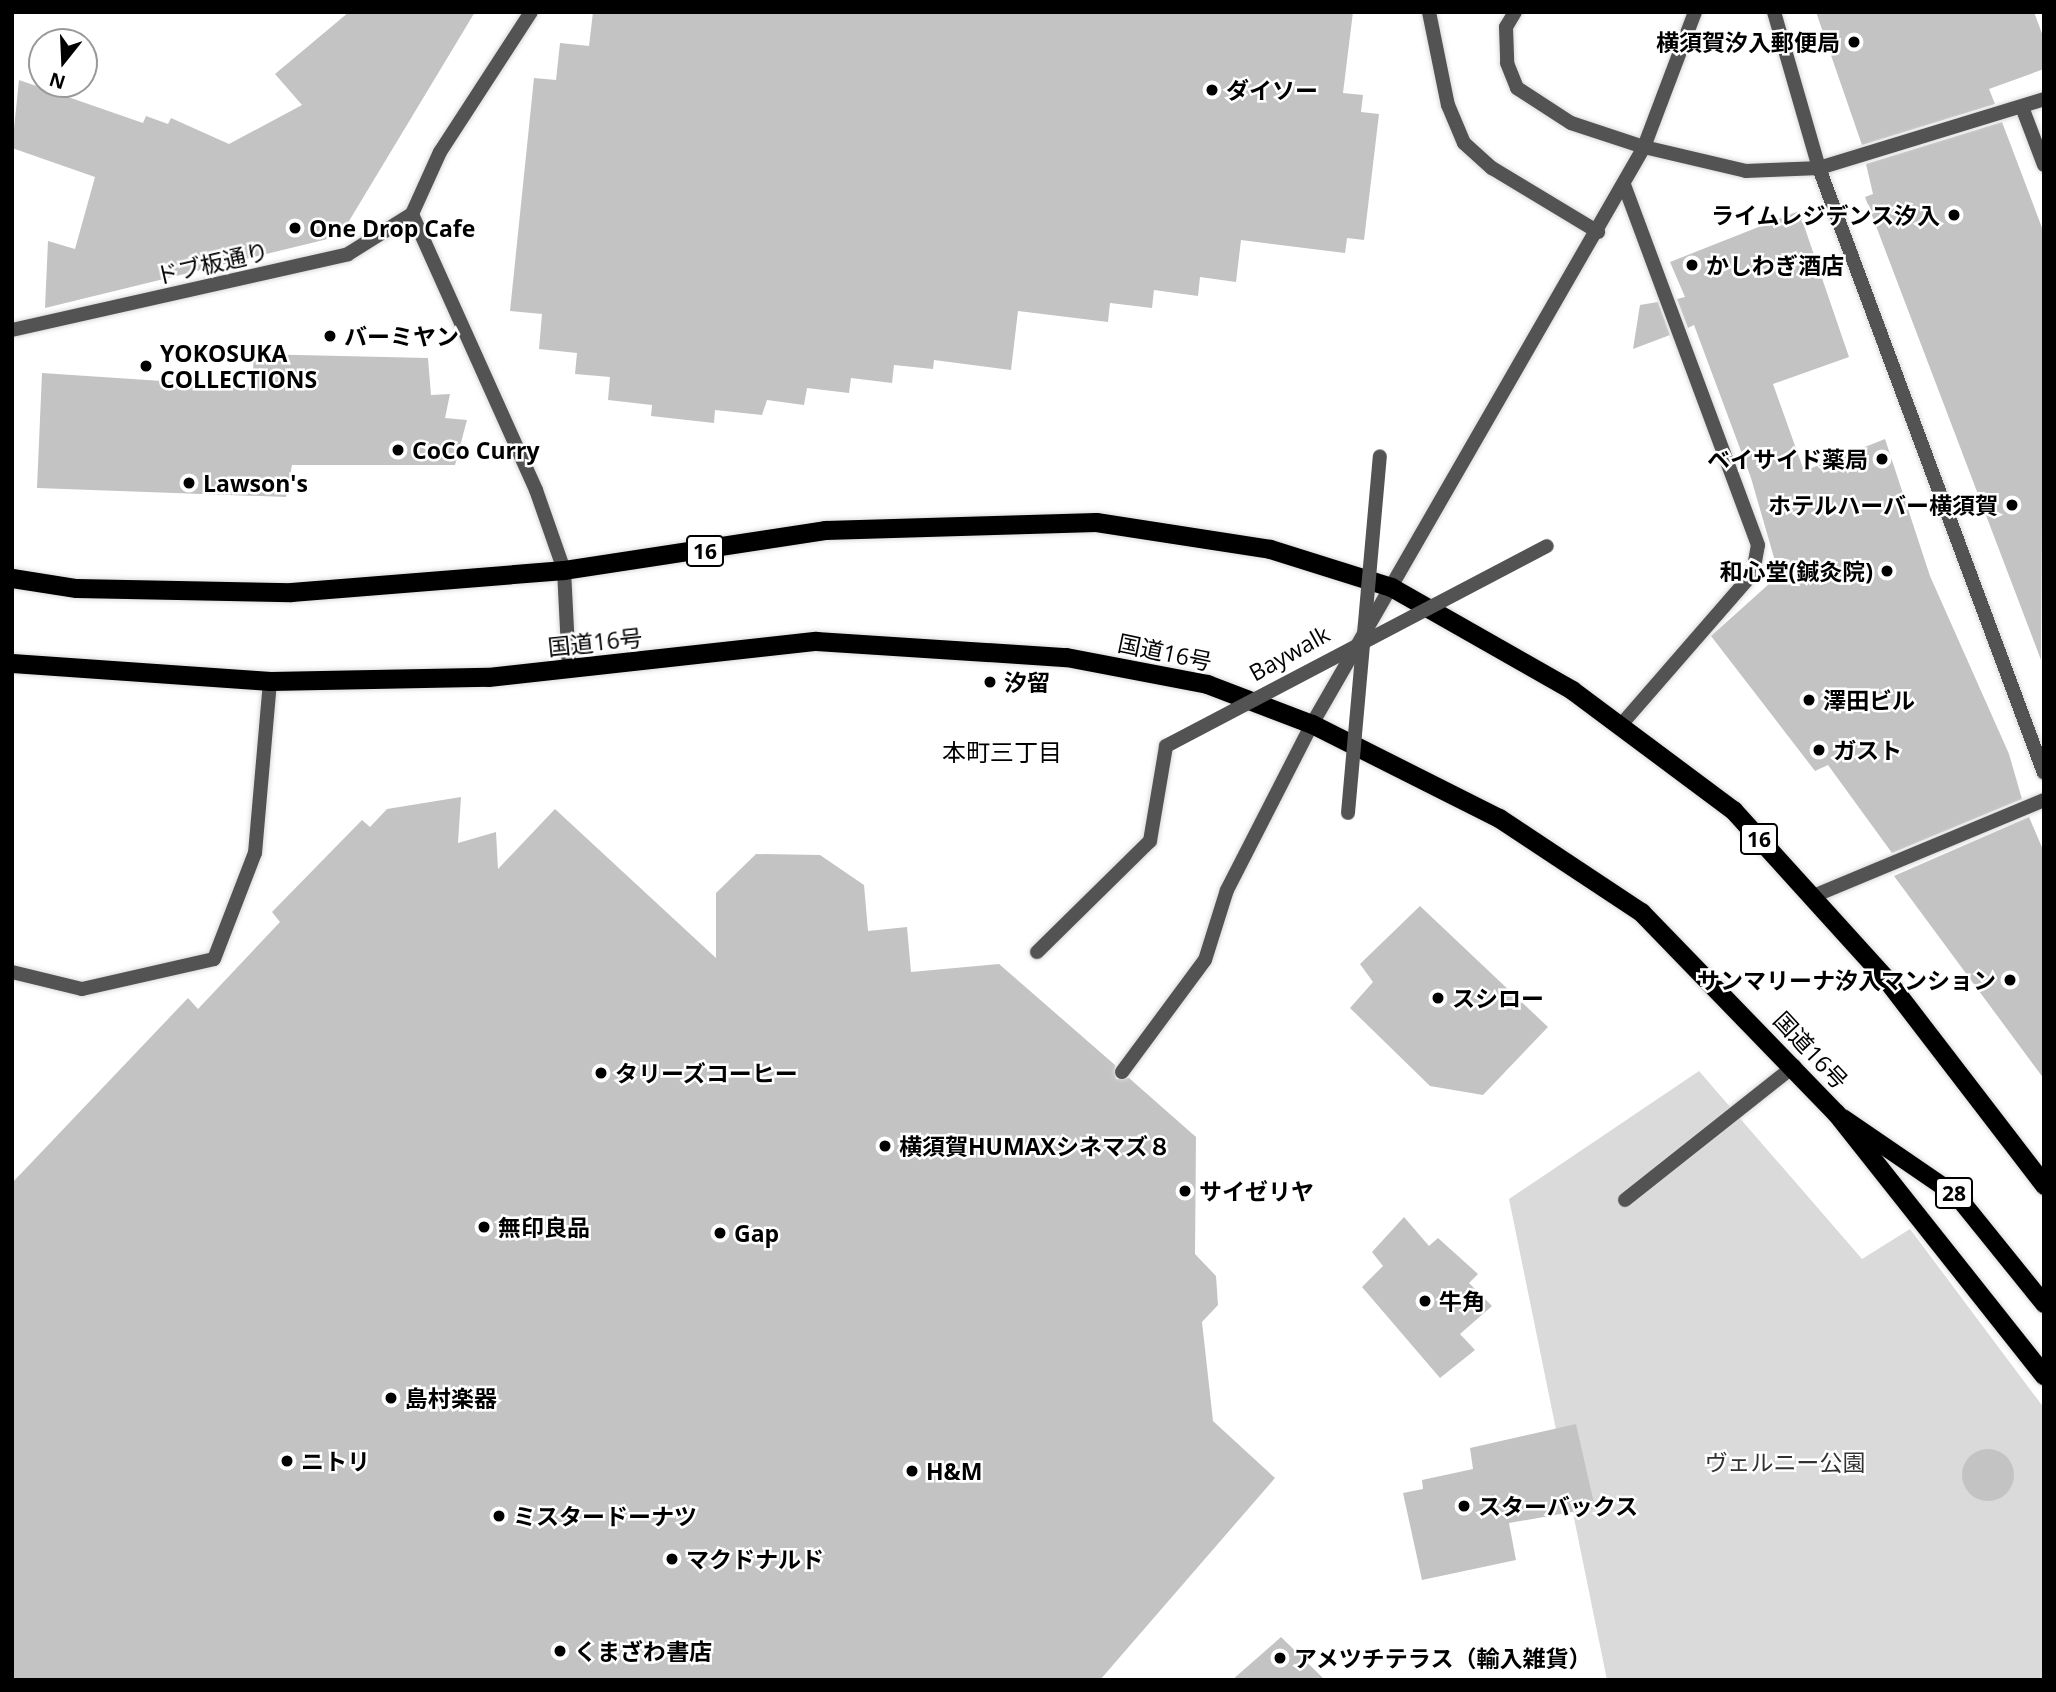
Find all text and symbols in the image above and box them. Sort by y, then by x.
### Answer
north arrow [28,28,98,98]
place label: 横須賀汐入郵便局 [1656,28,1840,56]
marker: 横須賀汐入郵便局 [1846,34,1862,50]
text: N [46,66,69,96]
place label: ダイソー [1226,76,1318,104]
marker: ダイソー [1204,82,1220,98]
place label: ライムレジデンス汐入 [1710,201,1940,229]
marker: ライムレジデンス汐入 [1946,207,1962,223]
place label: One Drop Cafe [309,214,475,242]
marker: One Drop Cafe [287,220,303,236]
street label: ドブ板通り [153,237,271,289]
place label: かしわぎ酒店 [1706,251,1844,279]
marker: かしわぎ酒店 [1684,257,1700,273]
place label: バーミヤン [344,322,459,350]
marker: バーミヤン [322,328,338,344]
place label: YOKOSUKA COLLECTIONS [160,339,317,393]
marker: YOKOSUKA COLLECTIONS [138,358,154,374]
place label: CoCo Curry [412,436,540,464]
marker: CoCo Curry [390,442,406,458]
place label: ベイサイド薬局 [1707,445,1868,473]
marker: ベイサイド薬局 [1874,451,1890,467]
place label: Lawson's [203,469,308,497]
marker: Lawson's [181,475,197,491]
place label: ホテルハーバー横須賀 [1768,491,1998,519]
marker: ホテルハーバー横須賀 [2004,497,2020,513]
road number: 16 [686,534,724,568]
place label: 和心堂(鍼灸院) [1719,557,1873,585]
marker: 和心堂(鍼灸院) [1879,563,1895,579]
street label: Baywalk [1244,620,1334,686]
street label: 国道16号 [546,623,644,661]
street label: 国道16号 [1116,629,1214,675]
place label: 汐留 [1004,668,1050,696]
marker: 汐留 [982,674,998,690]
place label: 澤田ビル [1823,686,1915,714]
marker: 澤田ビル [1801,692,1817,708]
place label: ガスト [1833,736,1902,764]
district label: 本町三丁目 [942,738,1062,766]
marker: ガスト [1811,742,1827,758]
road number: 16 [1740,822,1778,856]
place label: サンマリーナ汐入マンション [1697,966,1996,994]
marker: サンマリーナ汐入マンション [2002,972,2018,988]
place label: スシロー [1452,984,1544,1012]
marker: スシロー [1430,990,1446,1006]
street label: 国道16号 [1768,1006,1854,1094]
place label: タリーズコーヒー [615,1059,799,1087]
marker: タリーズコーヒー [593,1065,609,1081]
place label: 横須賀HUMAXシネマズ８ [899,1132,1171,1160]
marker: 横須賀HUMAXシネマズ８ [877,1138,893,1154]
road number: 28 [1935,1176,1973,1210]
place label: サイゼリヤ [1199,1177,1314,1205]
marker: サイゼリヤ [1177,1183,1193,1199]
place label: 無印良品 [498,1213,590,1241]
marker: 無印良品 [476,1219,492,1235]
place label: Gap [734,1219,779,1247]
marker: Gap [712,1225,728,1241]
place label: 牛角 [1439,1287,1485,1315]
marker: 牛角 [1417,1293,1433,1309]
place label: 島村楽器 [405,1384,497,1412]
marker: 島村楽器 [383,1390,399,1406]
place label: ニトリ [301,1447,370,1475]
park label: ヴェルニー公園 [1705,1448,1865,1476]
marker: ニトリ [279,1453,295,1469]
place label: H&M [926,1457,983,1485]
marker: H&M [904,1463,920,1479]
place label: スターバックス [1478,1492,1639,1520]
marker: スターバックス [1456,1498,1472,1514]
place label: ミスタードーナツ [513,1502,697,1530]
marker: ミスタードーナツ [491,1508,507,1524]
place label: マクドナルド [686,1545,824,1573]
marker: マクドナルド [664,1551,680,1567]
place label: くまざわ書店 [574,1637,712,1665]
marker: くまざわ書店 [552,1643,568,1659]
place label: アメツチテラス（輸入雑貨） [1294,1644,1593,1672]
marker: アメツチテラス（輸入雑貨） [1272,1650,1288,1666]

